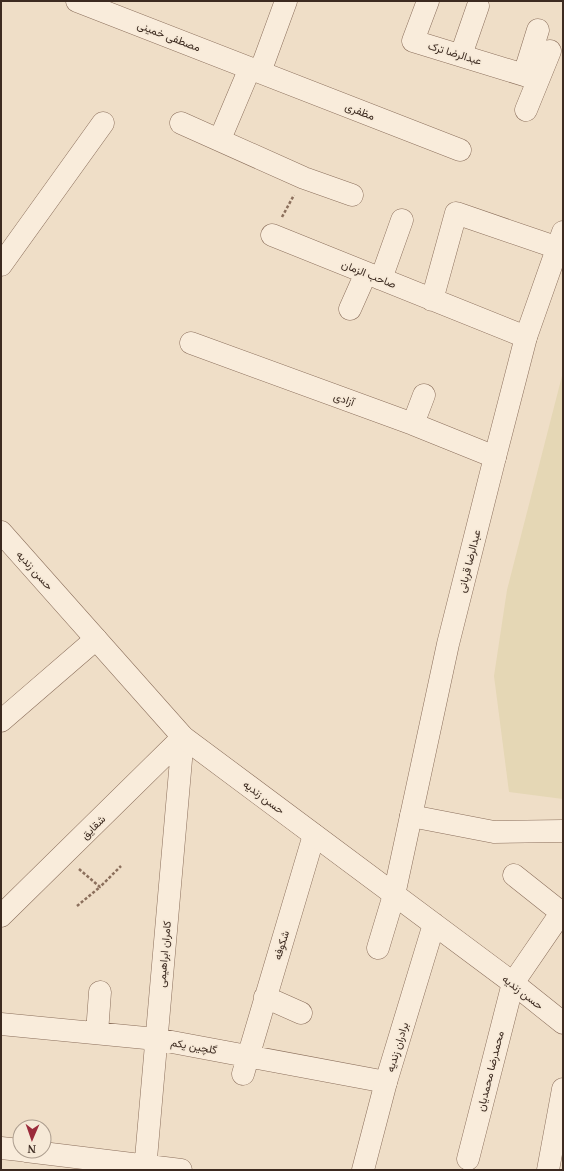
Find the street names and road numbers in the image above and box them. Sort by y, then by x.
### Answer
street label: مصطفی خمینی [135,18,203,55]
street label: عبدالرضا ترک [426,38,484,68]
street label: مظفری [343,99,377,123]
street label: صاحب الزمان [340,257,398,291]
street label: آزادی [332,389,358,410]
street label: عبدالرضا قربانی [454,528,484,594]
street label: حسن زندیه [14,547,56,593]
street label: حسن زندیه [240,777,288,817]
street label: شقایق [78,812,108,842]
street label: کامران ابراهیمی [154,920,174,988]
street label: شکوفه [270,928,292,961]
street label: حسن زندیه [500,972,546,1012]
street label: برادران زندیه [383,1020,411,1074]
street label: محمدرضا محمدیان [473,1029,507,1113]
street label: گلچین یکم [170,1035,218,1058]

